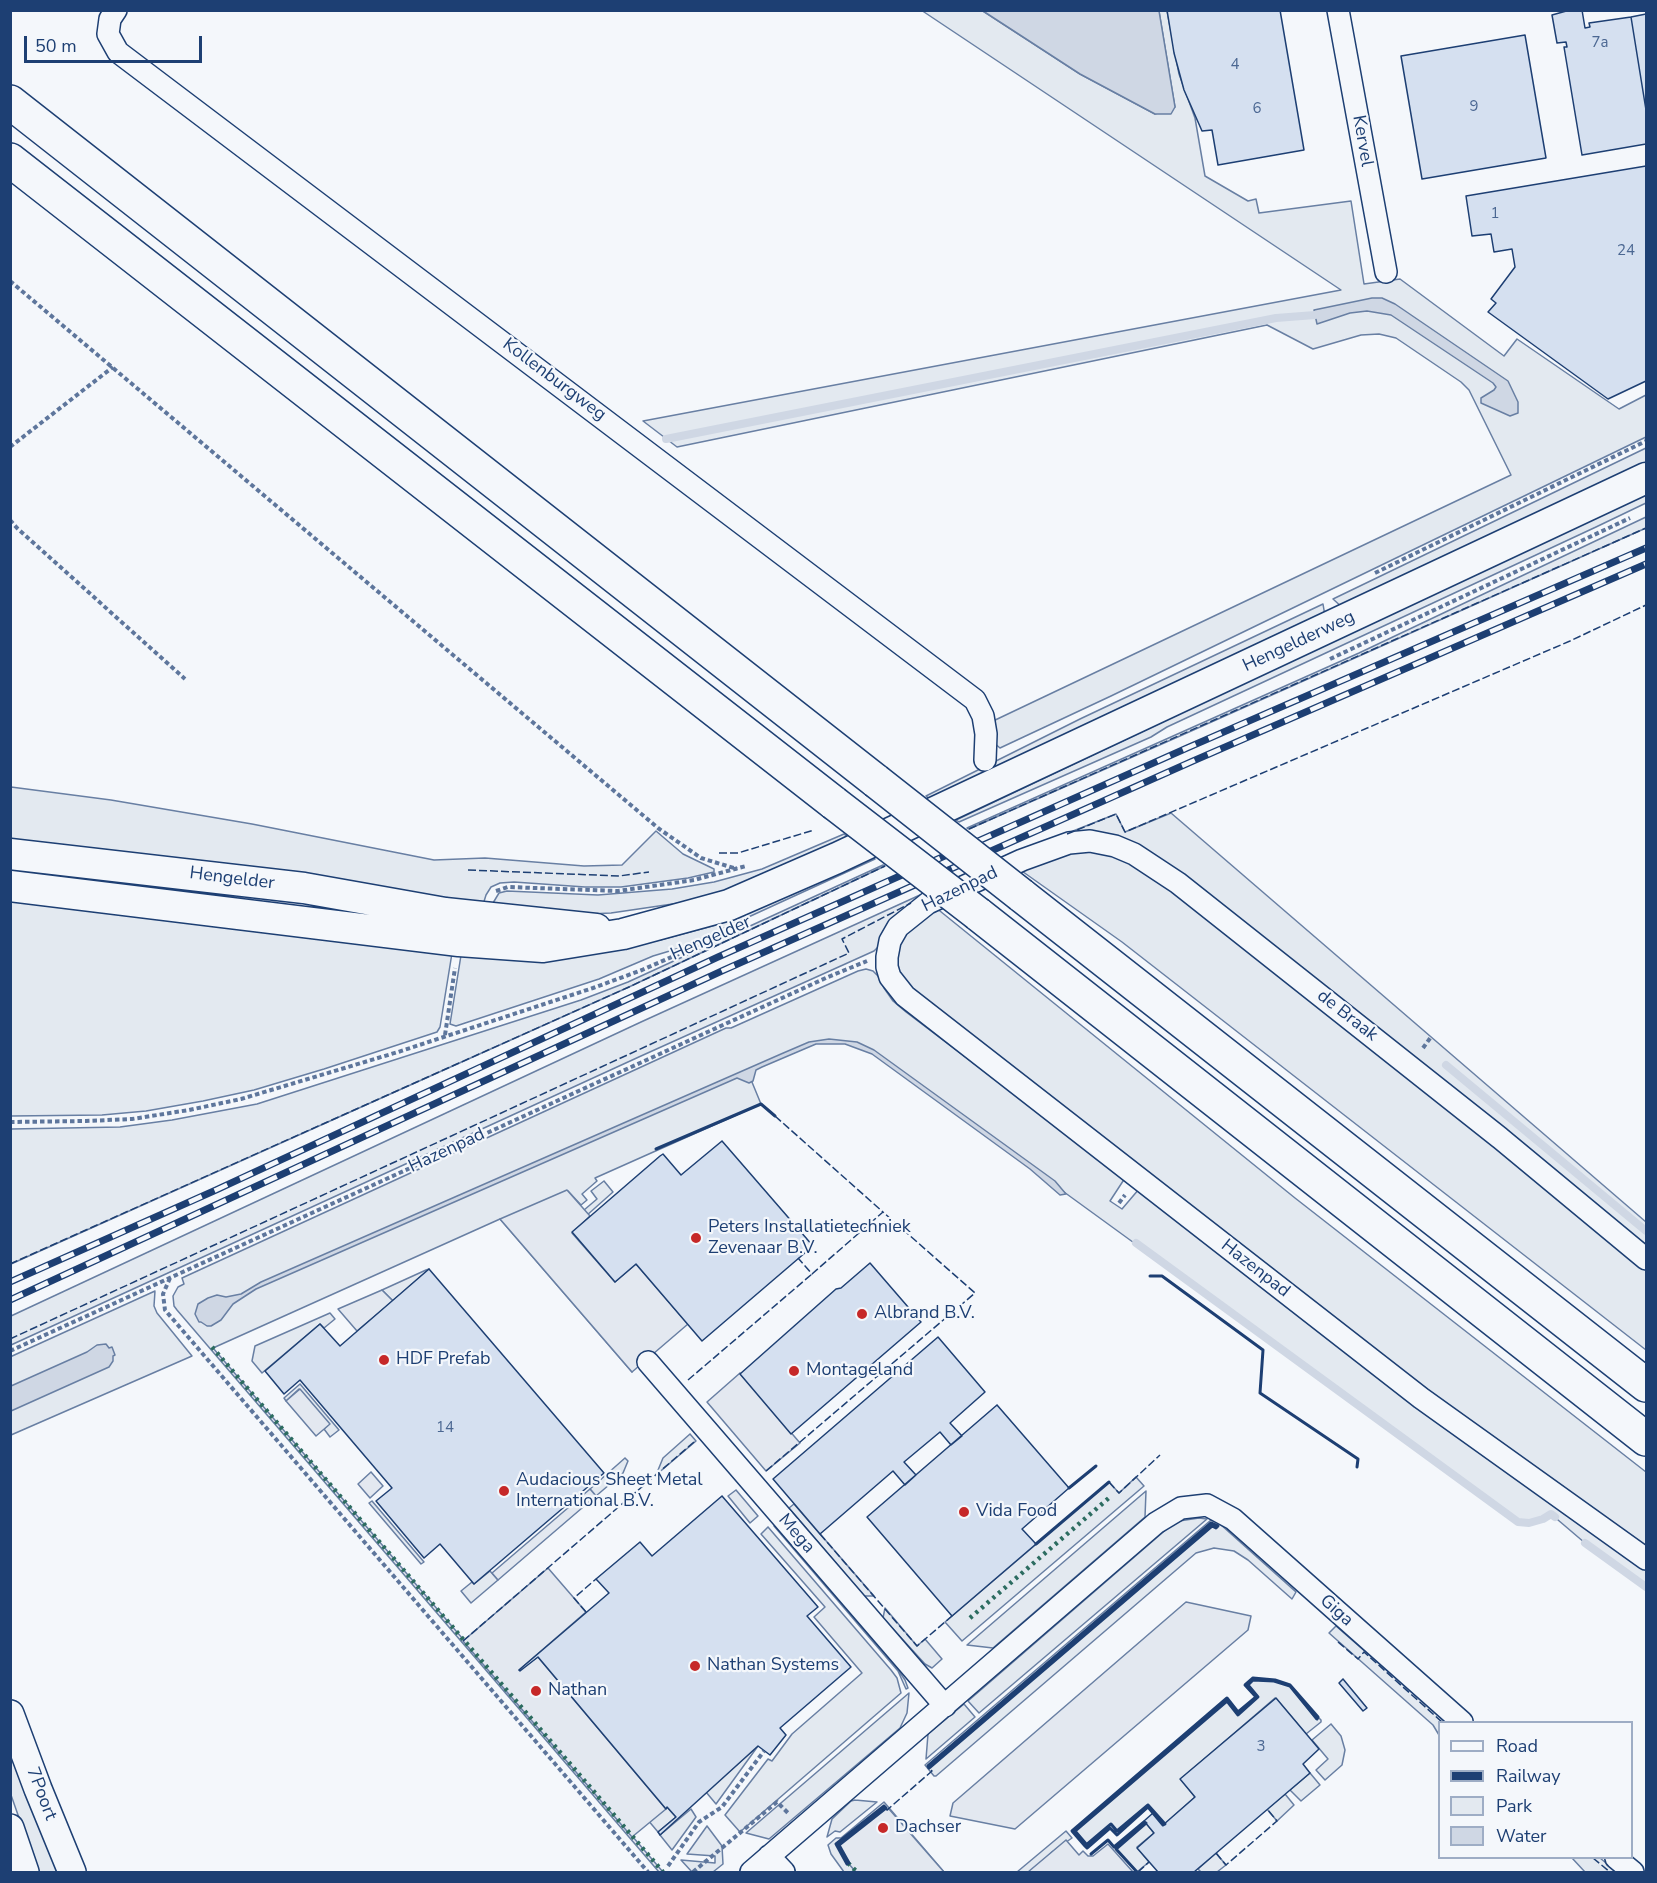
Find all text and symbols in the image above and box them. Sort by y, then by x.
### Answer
scale bar [27,24,206,62]
text: 50 m [35,34,77,58]
house number: 7a [1592,34,1608,52]
house number: 4 [1231,56,1239,74]
house number: 9 [1470,98,1478,116]
house number: 6 [1253,100,1261,118]
street label: Kervel [1347,114,1377,168]
house number: 1 [1491,205,1499,223]
house number: 24 [1617,242,1635,260]
street label: Kollenburgweg [498,334,610,426]
street label: Hengelderweg [1240,607,1358,677]
street label: Hazenpad [919,862,1001,918]
street label: Hengelder [188,863,276,895]
street label: Hengelder [668,912,754,966]
street label: de Braak [1312,986,1382,1046]
street label: Hazenpad [405,1124,489,1178]
place label: Peters Installatietechniek Zevenaar B.V. [708,1217,911,1260]
marker: Peters Installatietechniek Zevenaar B.V. [689,1231,703,1245]
street label: Hazenpad [1216,1235,1294,1303]
place label: Albrand B.V. [874,1303,975,1325]
marker: Albrand B.V. [855,1307,869,1321]
place label: HDF Prefab [396,1349,491,1371]
marker: HDF Prefab [377,1353,391,1367]
place label: Montageland [806,1360,913,1382]
marker: Montageland [787,1364,801,1378]
house number: 14 [436,1419,454,1437]
place label: Audacious Sheet Metal International B.V. [516,1470,703,1512]
marker: Audacious Sheet Metal International B.V. [497,1484,511,1498]
place label: Vida Food [976,1501,1057,1523]
marker: Vida Food [957,1505,971,1519]
street label: Mega [773,1510,819,1558]
street label: Giga [1315,1590,1357,1632]
place label: Nathan Systems [707,1655,839,1677]
marker: Nathan Systems [688,1659,702,1673]
place label: Nathan [548,1680,607,1702]
marker: Nathan [529,1684,543,1698]
legend [1438,1721,1633,1859]
text: Road [1496,1734,1538,1758]
house number: 3 [1257,1738,1265,1756]
street label: 7Poort [21,1764,61,1824]
text: Railway [1496,1764,1561,1788]
text: Park [1496,1794,1532,1818]
place label: Dachser [895,1817,961,1839]
marker: Dachser [876,1821,890,1835]
text: Water [1496,1824,1547,1848]

